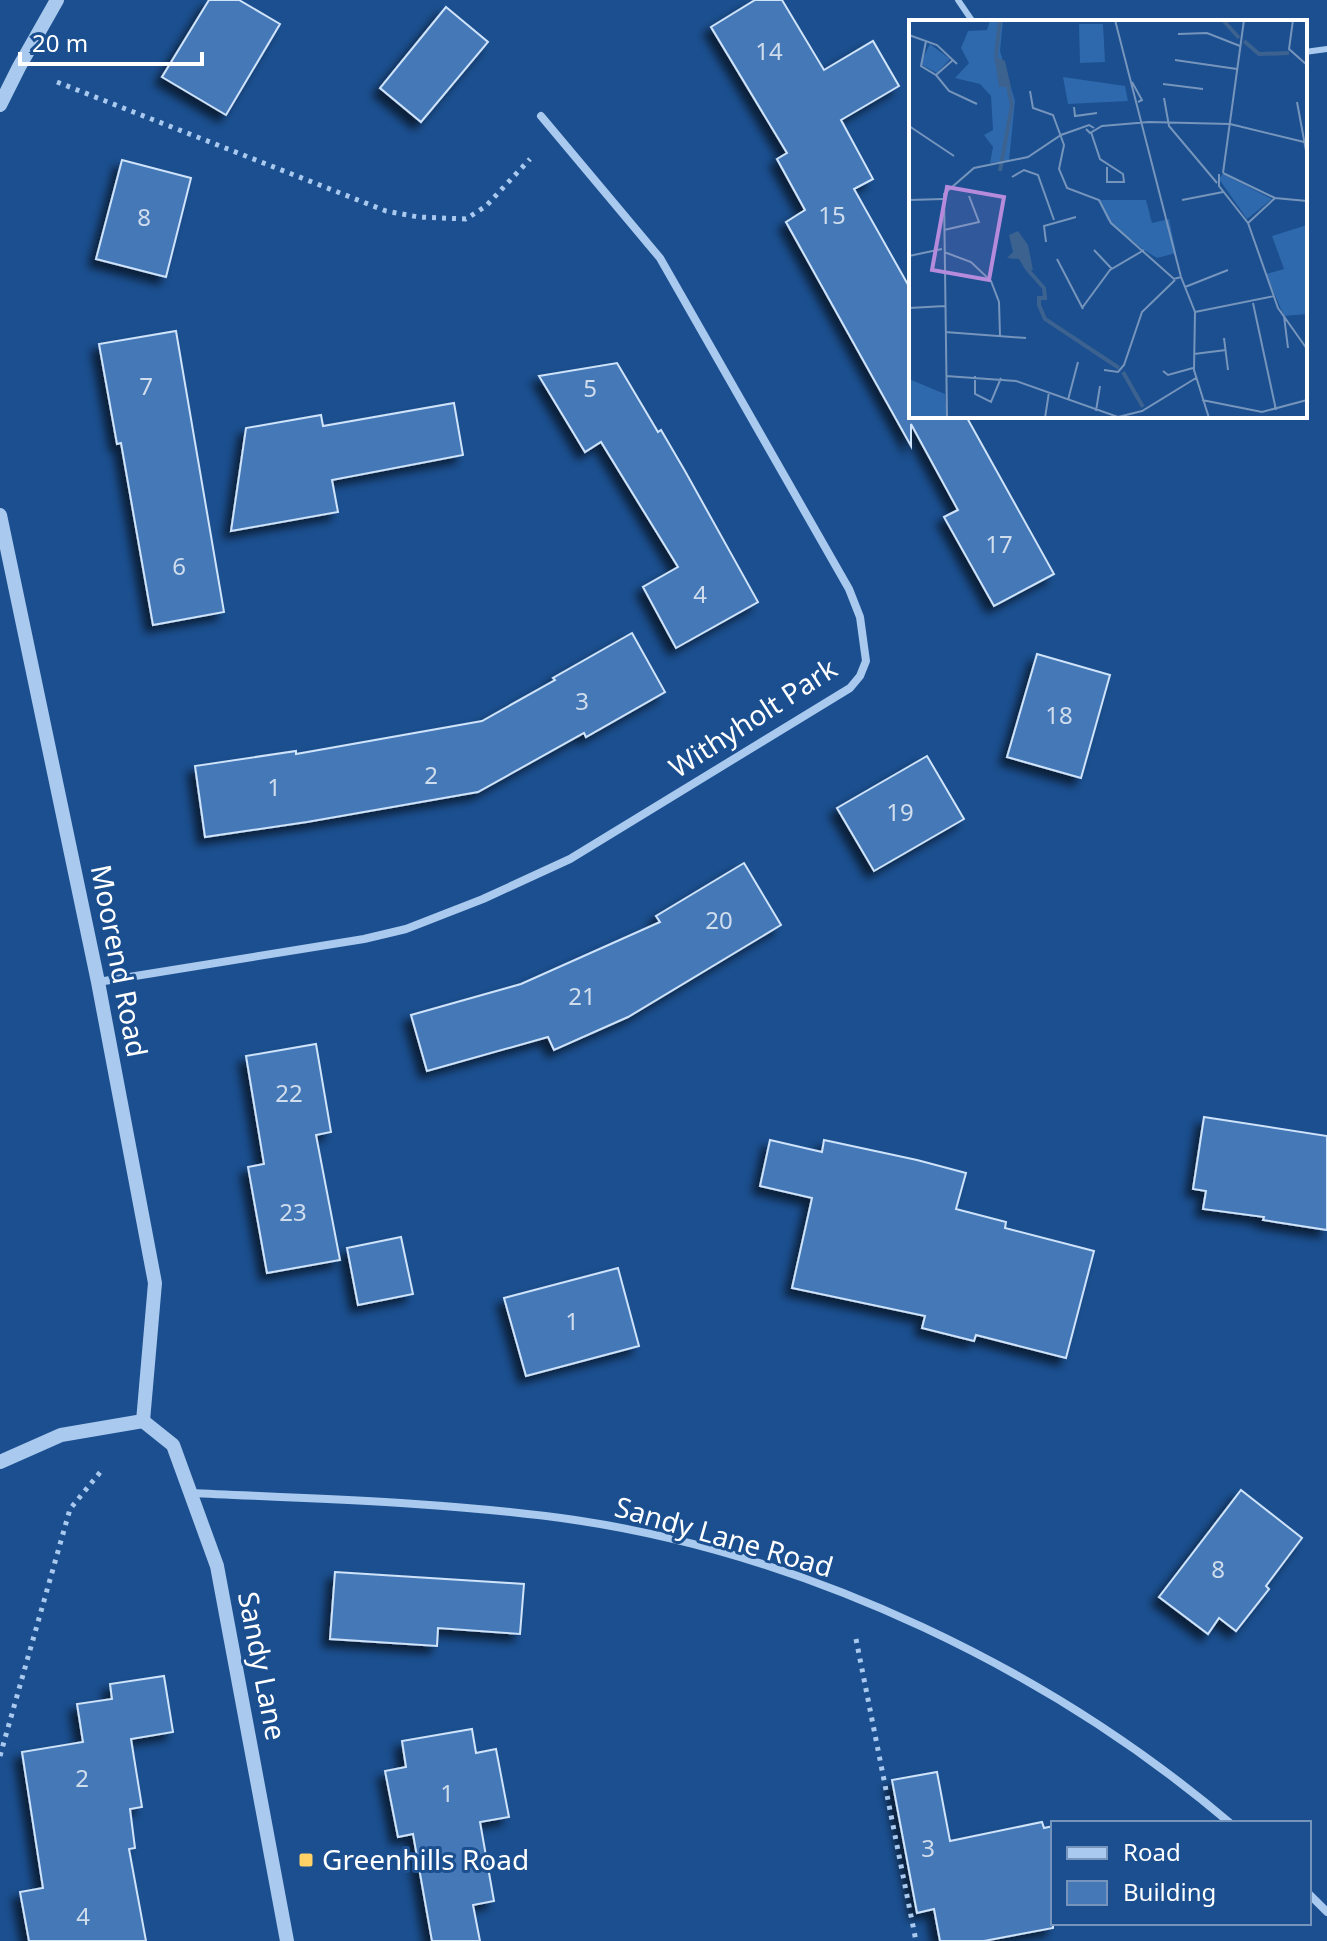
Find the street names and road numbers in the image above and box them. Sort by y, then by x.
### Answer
street label: Withyholt Park [661,649,844,786]
street label: Moorend Road [83,861,157,1060]
street label: Sandy Lane Road [611,1487,838,1585]
street label: Sandy Lane [230,1588,296,1743]

